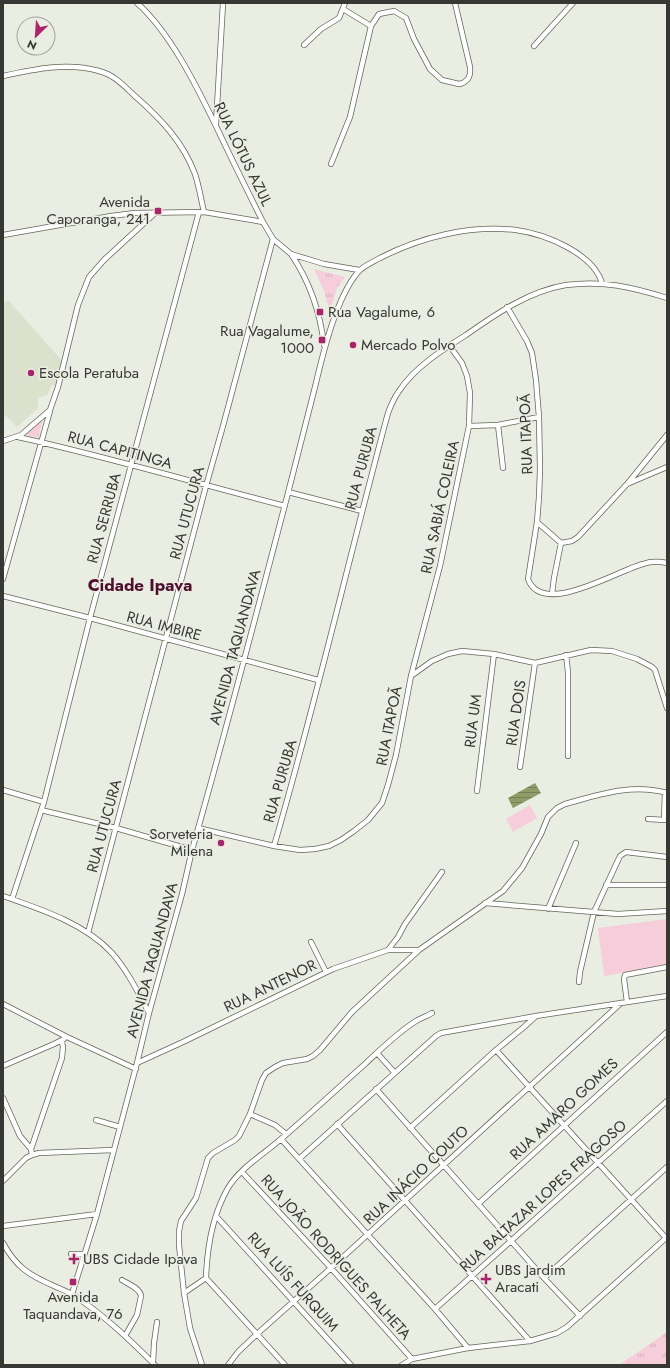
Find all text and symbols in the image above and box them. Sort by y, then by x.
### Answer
north arrow [16,16,56,56]
text: N [24,36,39,54]
street label: RUA LÓTUS AZUL [208,98,278,210]
place label: Avenida Caporanga, 241 [47,191,150,230]
marker: Avenida Caporanga, 241 [153,206,163,216]
place label: Rua Vagalume, 6 [328,301,435,323]
marker: Rua Vagalume, 6 [315,307,325,317]
place label: Rua Vagalume, 1000 [220,320,314,359]
place label: Mercado Polvo [361,334,455,356]
marker: Rua Vagalume, 1000 [317,335,327,345]
marker: Mercado Polvo [348,340,358,350]
place label: Escola Peratuba [39,362,139,384]
marker: Escola Peratuba [26,368,36,378]
street label: RUA ITAPOÃ [514,393,538,475]
street label: RUA PURUBA [339,424,383,512]
street label: RUA CAPITINGA [65,425,175,475]
street label: RUA SABIÁ COLEIRA [415,438,465,576]
street label: RUA UTUCURA [164,464,210,562]
street label: RUA SERRUBA [81,470,127,566]
street label: AVENIDA TAQUANDAVA [204,567,266,727]
district label: Cidade Ipava [88,573,192,597]
street label: RUA IMBIRE [124,605,204,647]
street label: RUA DOIS [501,679,531,747]
street label: RUA ITAPOÃ [370,684,408,768]
street label: RUA UM [459,693,487,749]
street label: RUA PURUBA [258,737,302,825]
street label: RUA UTUCURA [81,777,127,875]
place label: Sorveteria Milena [149,823,213,862]
marker: Sorveteria Milena [216,838,226,848]
street label: AVENIDA TAQUANDAVA [121,880,183,1040]
street label: RUA ANTENOR [220,954,321,1018]
street label: RUA AMARO GOMES [505,1053,623,1165]
street label: RUA BALTAZAR LOPES FRAGOSO [454,1115,632,1277]
street label: RUA INÁCIO COUTO [358,1120,474,1230]
street label: RUA JOÃO RODRIGUES PALHETA [256,1170,416,1345]
street label: RUA LUÍS FURQUIM [242,1227,344,1337]
place label: UBS Cidade Ipava [83,1248,197,1270]
marker: UBS Cidade Ipava [68,1253,80,1265]
place label: UBS Jardim Aracati [495,1259,566,1298]
marker: UBS Jardim Aracati [480,1273,492,1285]
marker: Avenida Taquandava, 76 [68,1277,78,1287]
place label: Avenida Taquandava, 76 [23,1286,123,1325]

